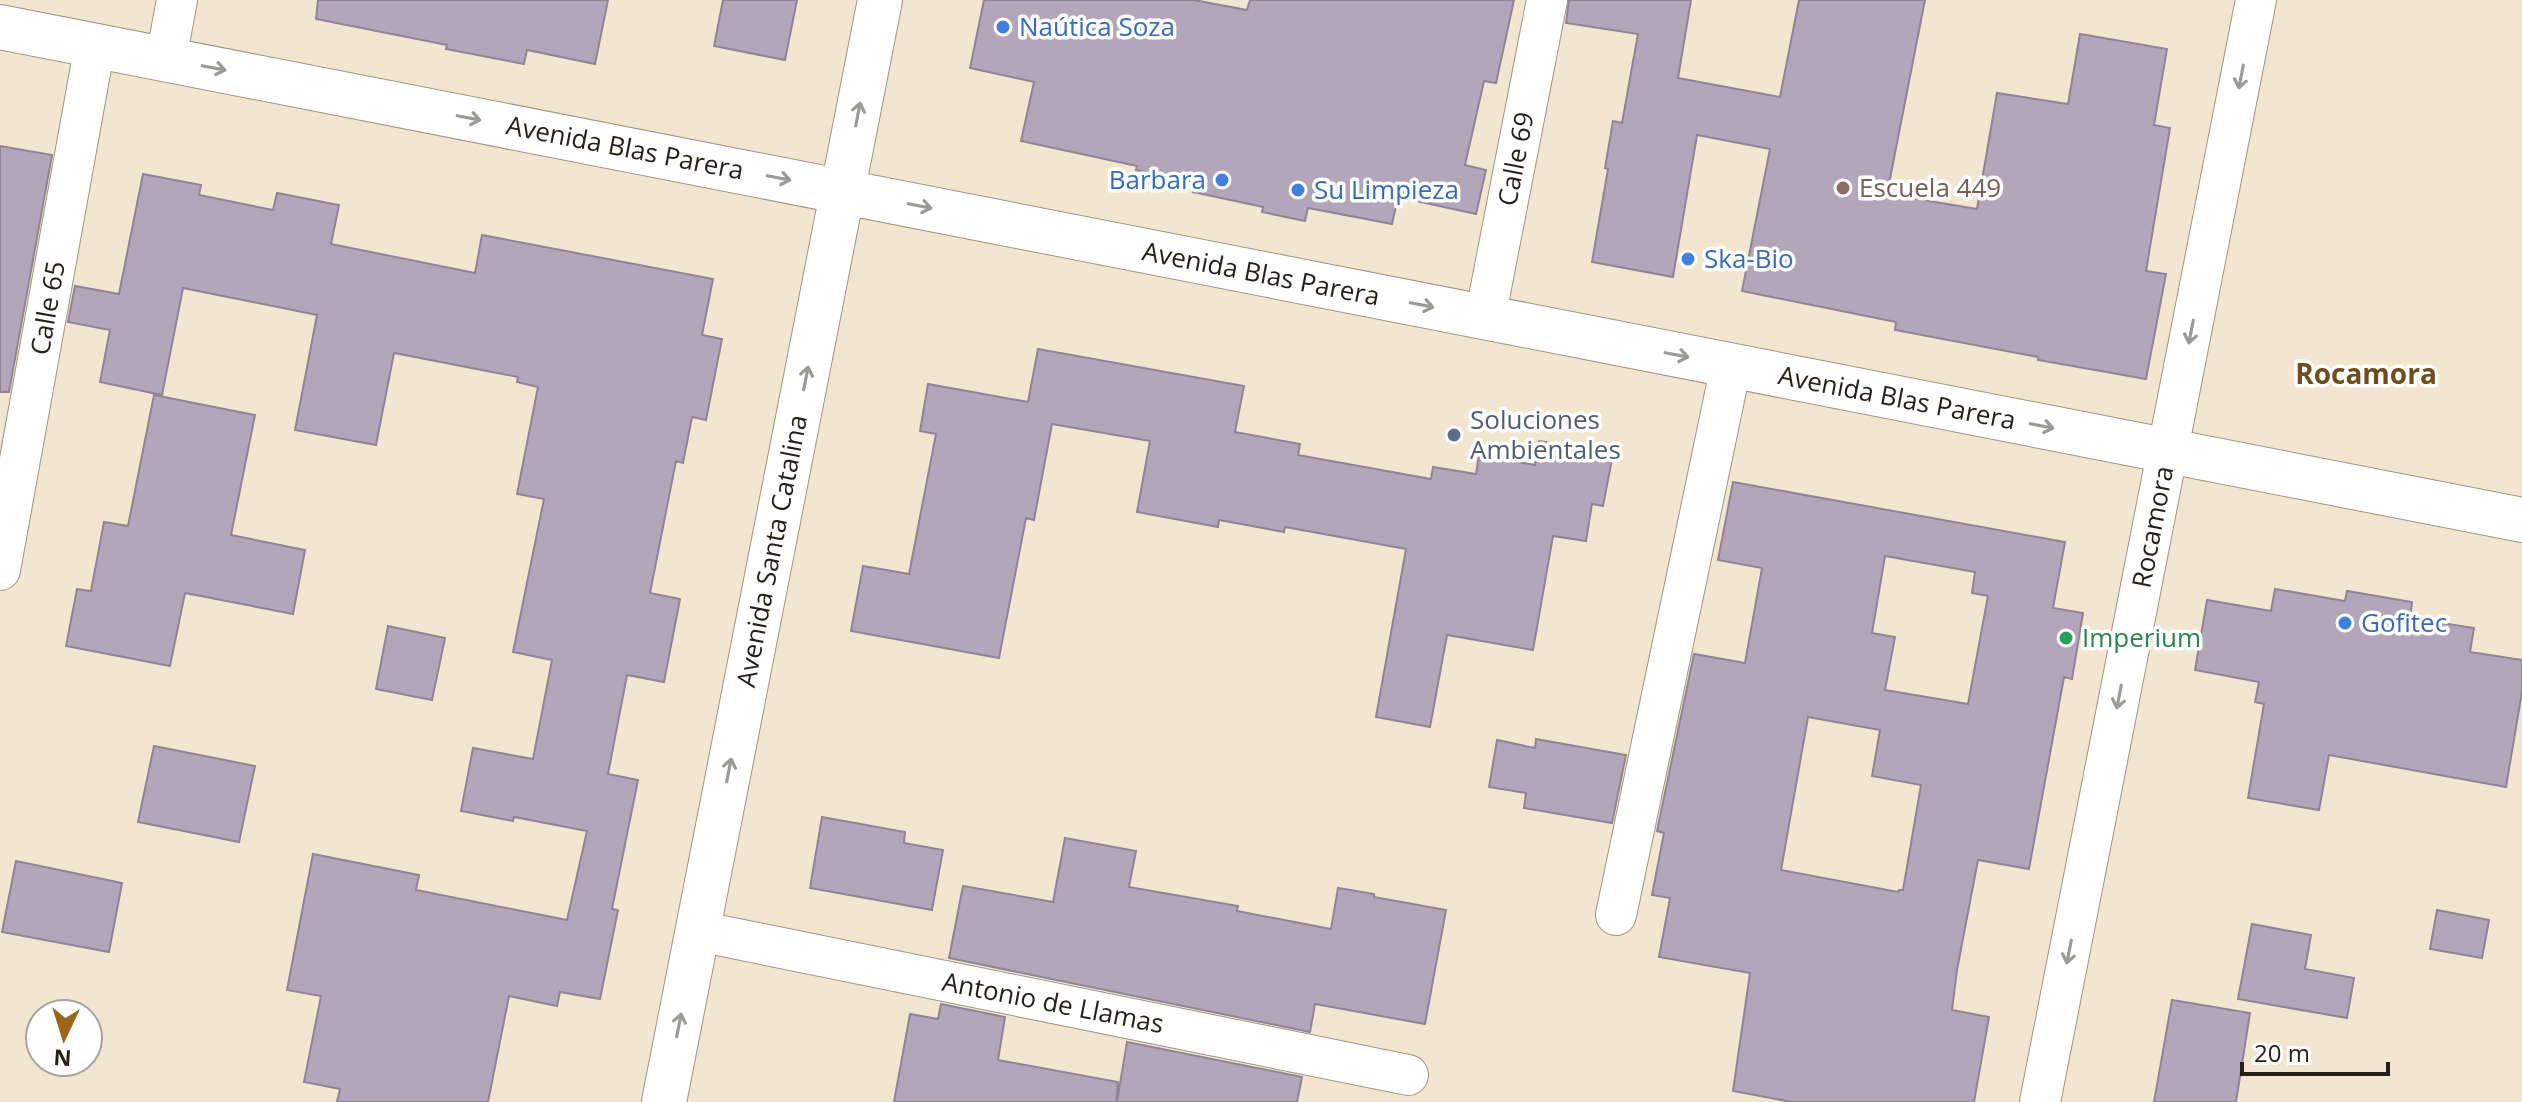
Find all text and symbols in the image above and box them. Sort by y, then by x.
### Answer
place label: Naútica Soza [1019,8,1175,44]
marker: Naútica Soza [994,18,1012,36]
one-way arrow [201,62,226,77]
one-way arrow [2233,63,2248,89]
one-way arrow [851,102,866,127]
street label: Avenida Blas Parera [503,106,747,188]
street label: Calle 69 [1488,109,1542,209]
one-way arrow [456,111,481,126]
place label: Barbara [1109,161,1206,197]
place label: Escuela 449 [1859,169,2001,205]
marker: Barbara [1213,171,1231,189]
place label: Su Limpieza [1314,171,1459,207]
one-way arrow [766,172,792,187]
marker: Escuela 449 [1834,179,1852,197]
marker: Su Limpieza [1289,181,1307,199]
one-way arrow [906,200,932,215]
street label: Avenida Blas Parera [1139,232,1383,314]
place label: Ska-Bio [1704,240,1794,276]
marker: Ska-Bio [1679,250,1697,268]
street label: Calle 65 [21,258,73,358]
one-way arrow [1409,299,1434,314]
one-way arrow [2183,318,2198,344]
one-way arrow [1664,349,1689,364]
district label: Rocamora [2295,354,2437,392]
street label: Avenida Blas Parera [1775,356,2019,438]
one-way arrow [799,365,814,391]
place label: Soluciones Ambientales [1470,401,1621,467]
street label: Avenida Santa Catalina [727,412,815,690]
one-way arrow [2029,419,2054,434]
marker: Soluciones Ambientales [1445,426,1463,444]
street label: Rocamora [2123,463,2181,591]
place label: Gofitec [2361,604,2447,640]
marker: Gofitec [2336,614,2354,632]
place label: Imperium [2082,619,2201,655]
marker: Imperium [2057,629,2075,647]
one-way arrow [2111,683,2126,709]
one-way arrow [722,758,737,784]
one-way arrow [2061,939,2076,964]
street label: Antonio de Llamas [939,963,1167,1041]
north arrow [24,998,104,1078]
one-way arrow [672,1013,687,1039]
scale bar [2242,1026,2388,1076]
text: 20 m [2254,1036,2310,1069]
text: N [53,1043,73,1075]

